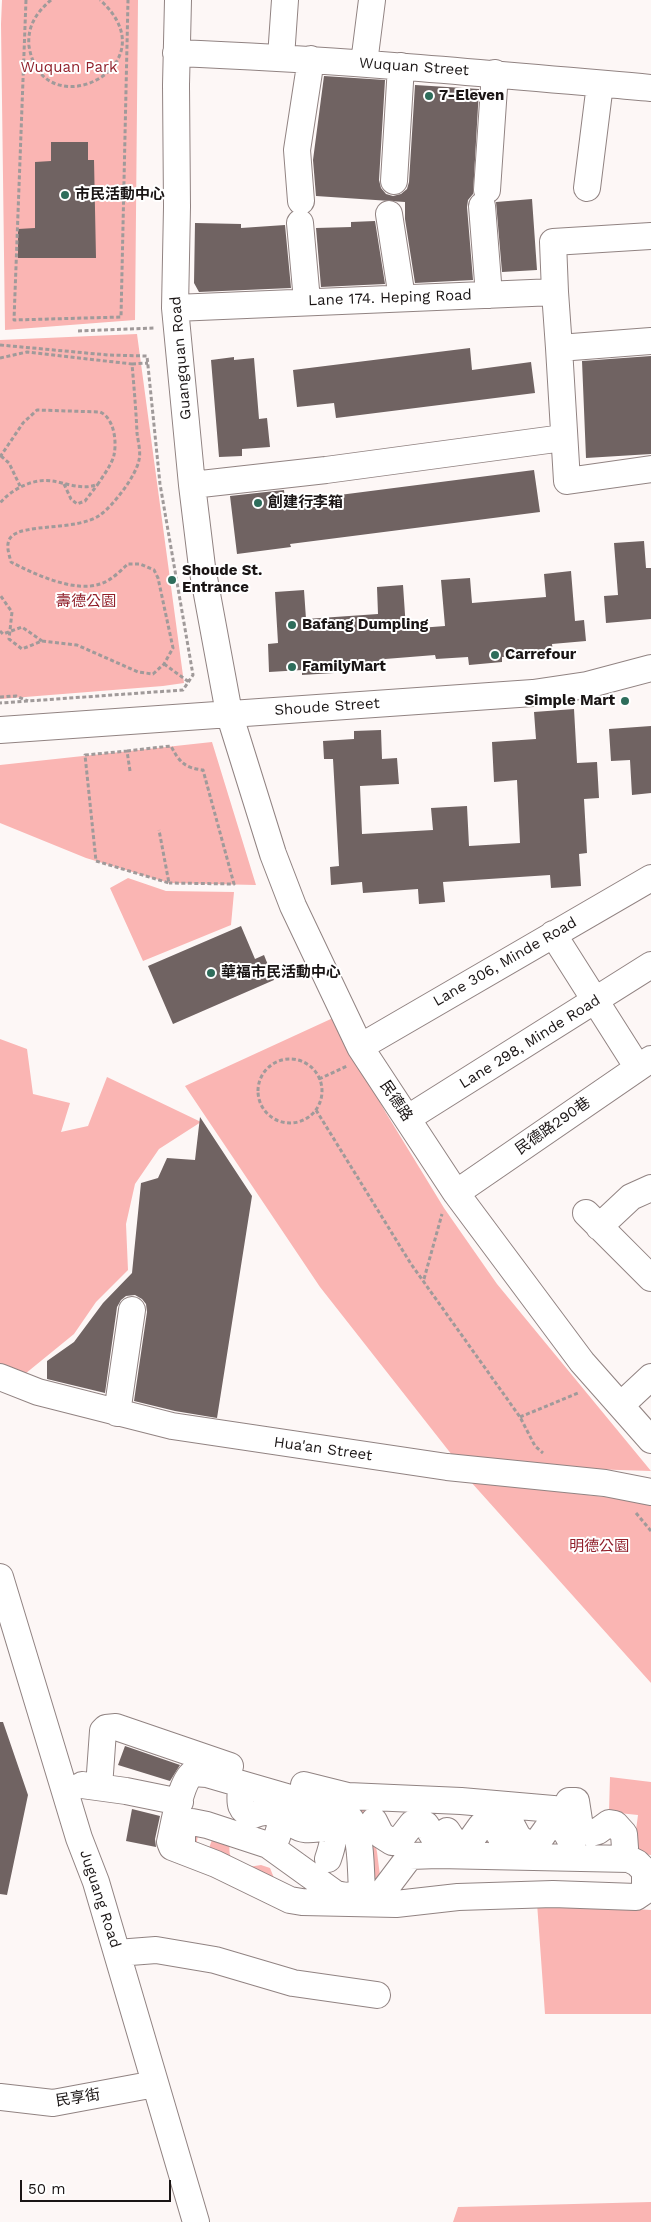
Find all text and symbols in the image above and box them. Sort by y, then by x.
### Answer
street label: Wuquan Street [358,54,470,80]
park label: Wuquan Park [20,59,118,77]
place label: 7-Eleven [439,87,504,105]
marker: 7-Eleven [423,90,435,102]
place label: 市民活動中心 [75,186,165,204]
marker: 市民活動中心 [59,189,71,201]
street label: Lane 174. Heping Road [308,286,472,310]
street label: Guangquan Road [167,295,195,421]
place label: 創建行李箱 [268,494,343,512]
marker: 創建行李箱 [252,497,264,509]
place label: Shoude St. Entrance [182,562,262,597]
marker: Shoude St. Entrance [166,574,178,586]
park label: 壽德公園 [56,593,116,611]
place label: Bafang Dumpling [302,616,428,634]
marker: Bafang Dumpling [286,619,298,631]
place label: Carrefour [505,646,576,664]
marker: Carrefour [489,649,501,661]
place label: FamilyMart [302,658,386,676]
marker: FamilyMart [286,661,298,673]
place label: Simple Mart [524,692,615,710]
street label: Shoude Street [274,694,380,720]
marker: Simple Mart [619,695,631,707]
street label: Lane 306, Minde Road [430,914,580,1010]
place label: 華福市民活動中心 [221,964,341,982]
marker: 華福市民活動中心 [205,967,217,979]
street label: Lane 298, Minde Road [456,991,604,1093]
street label: 民德路 [376,1077,416,1125]
street label: 民德路290巷 [512,1094,594,1158]
street label: Hua'an Street [273,1433,373,1465]
park label: 明德公園 [569,1538,629,1556]
street label: Juguang Road [76,1848,124,1950]
street label: 民享街 [54,2086,102,2110]
scale bar [22,2170,174,2202]
text: 50 m [28,2180,65,2198]

